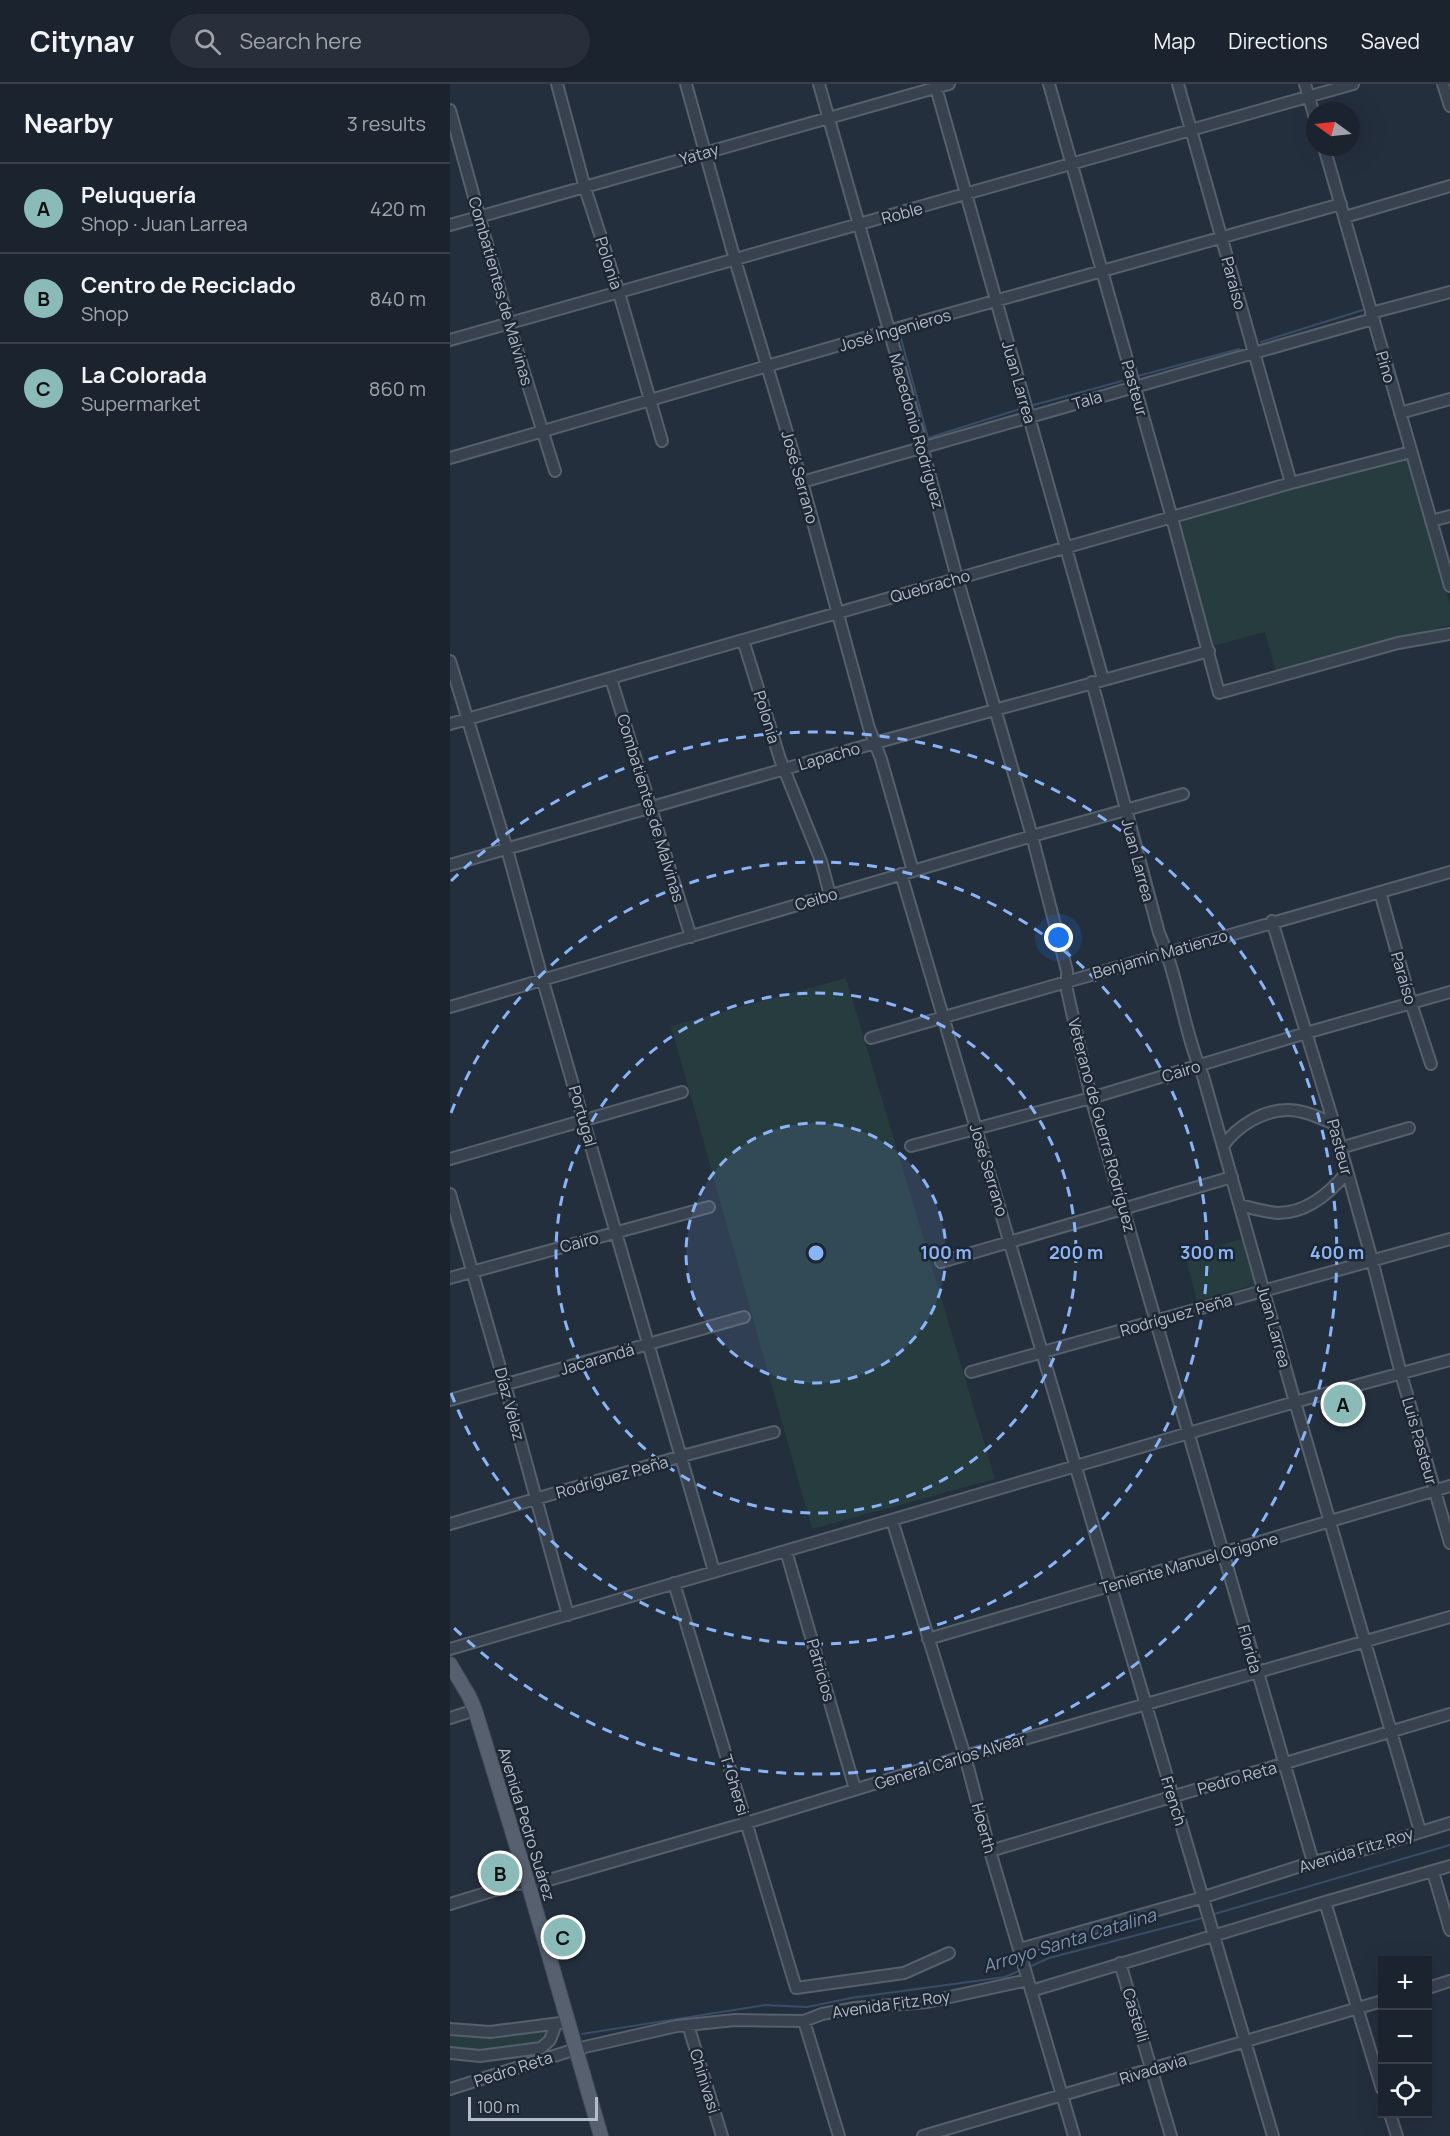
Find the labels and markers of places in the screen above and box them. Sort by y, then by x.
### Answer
centre of rings [806,1243,826,1263]
pin: A [1324,1382,1362,1426]
pin: B [481,1850,520,1896]
pin: C [544,1914,582,1960]

